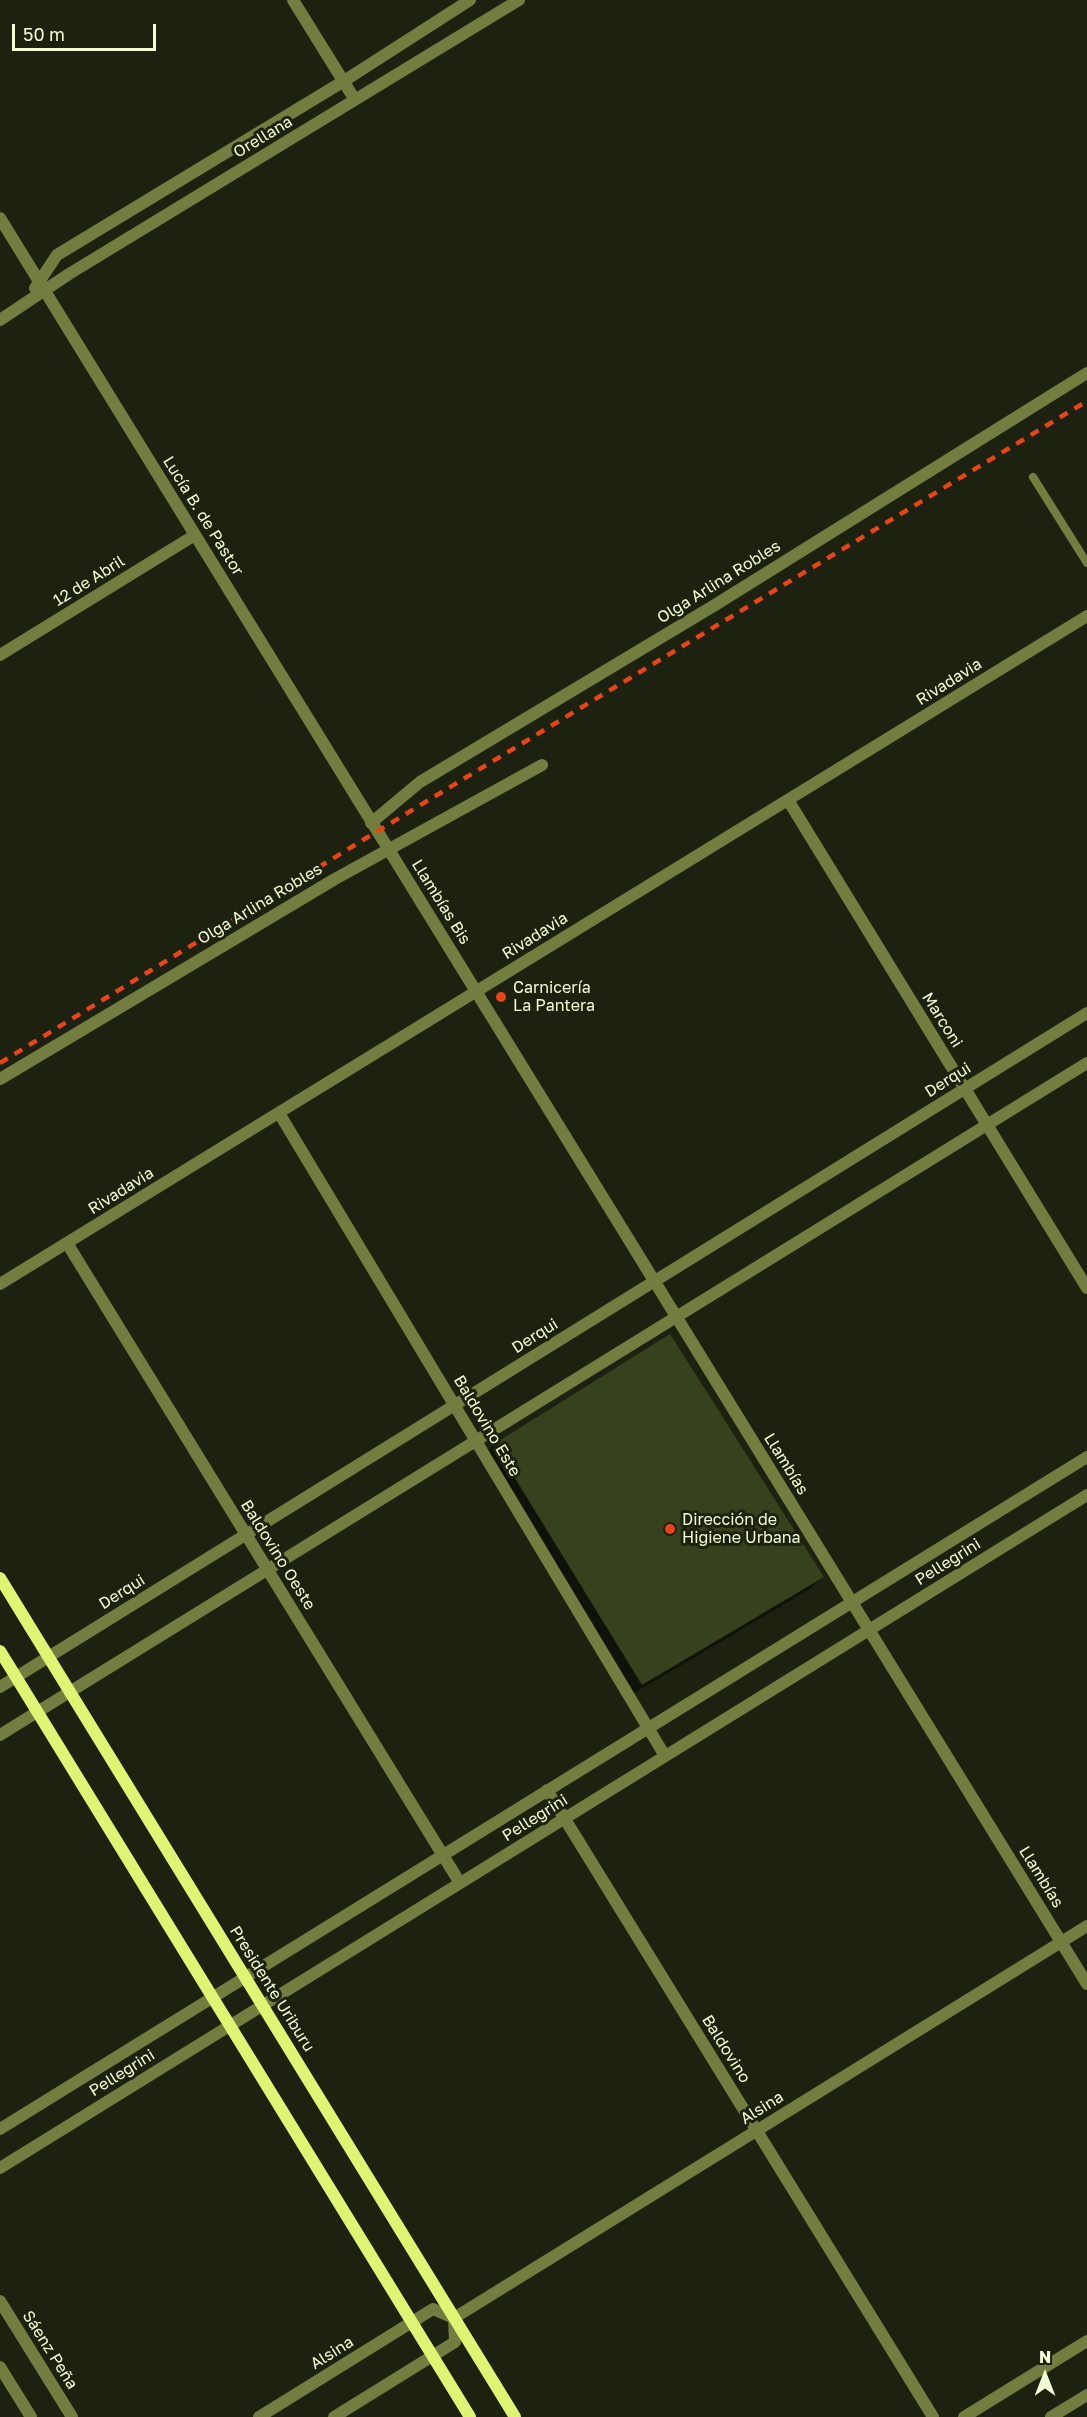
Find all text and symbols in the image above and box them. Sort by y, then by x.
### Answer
scale bar [15,12,159,50]
text: 50 m [23,23,65,45]
street label: Orellana [230,112,296,162]
street label: Lucía B. de Pastor [159,453,247,579]
street label: Olga Arlina Robles [654,536,784,628]
street label: 12 de Abril [50,552,128,610]
street label: Rivadavia [913,654,985,710]
street label: Llambías Bis [407,856,475,948]
street label: Olga Arlina Robles [194,859,326,949]
street label: Rivadavia [499,908,571,964]
place label: Carnicería La Pantera [513,978,595,1016]
street label: Marconi [918,989,966,1051]
marker: Carnicería La Pantera [494,990,508,1004]
street label: Derqui [922,1059,974,1101]
street label: Rivadavia [85,1163,157,1219]
street label: Derqui [509,1315,561,1357]
street label: Baldovino Este [449,1372,525,1480]
street label: Llambías [760,1430,812,1498]
street label: Baldovino Oeste [237,1497,319,1613]
place label: Dirección de Higiene Urbana [682,1510,801,1548]
marker: Dirección de Higiene Urbana [663,1522,677,1536]
street label: Pellegrini [912,1534,984,1590]
street label: Derqui [96,1571,148,1613]
street label: Pellegrini [499,1790,571,1846]
street label: Llambías [1015,1843,1067,1911]
street label: Presidente Uriburu [226,1923,318,2055]
street label: Baldovino [698,2011,754,2087]
street label: Pellegrini [86,2045,158,2101]
street label: Alsina [737,2087,787,2129]
street label: Sáenz Peña [18,2307,82,2393]
street label: Alsina [307,2332,357,2374]
north arrow [1015,2345,1075,2405]
text: N [1039,2347,1051,2367]

